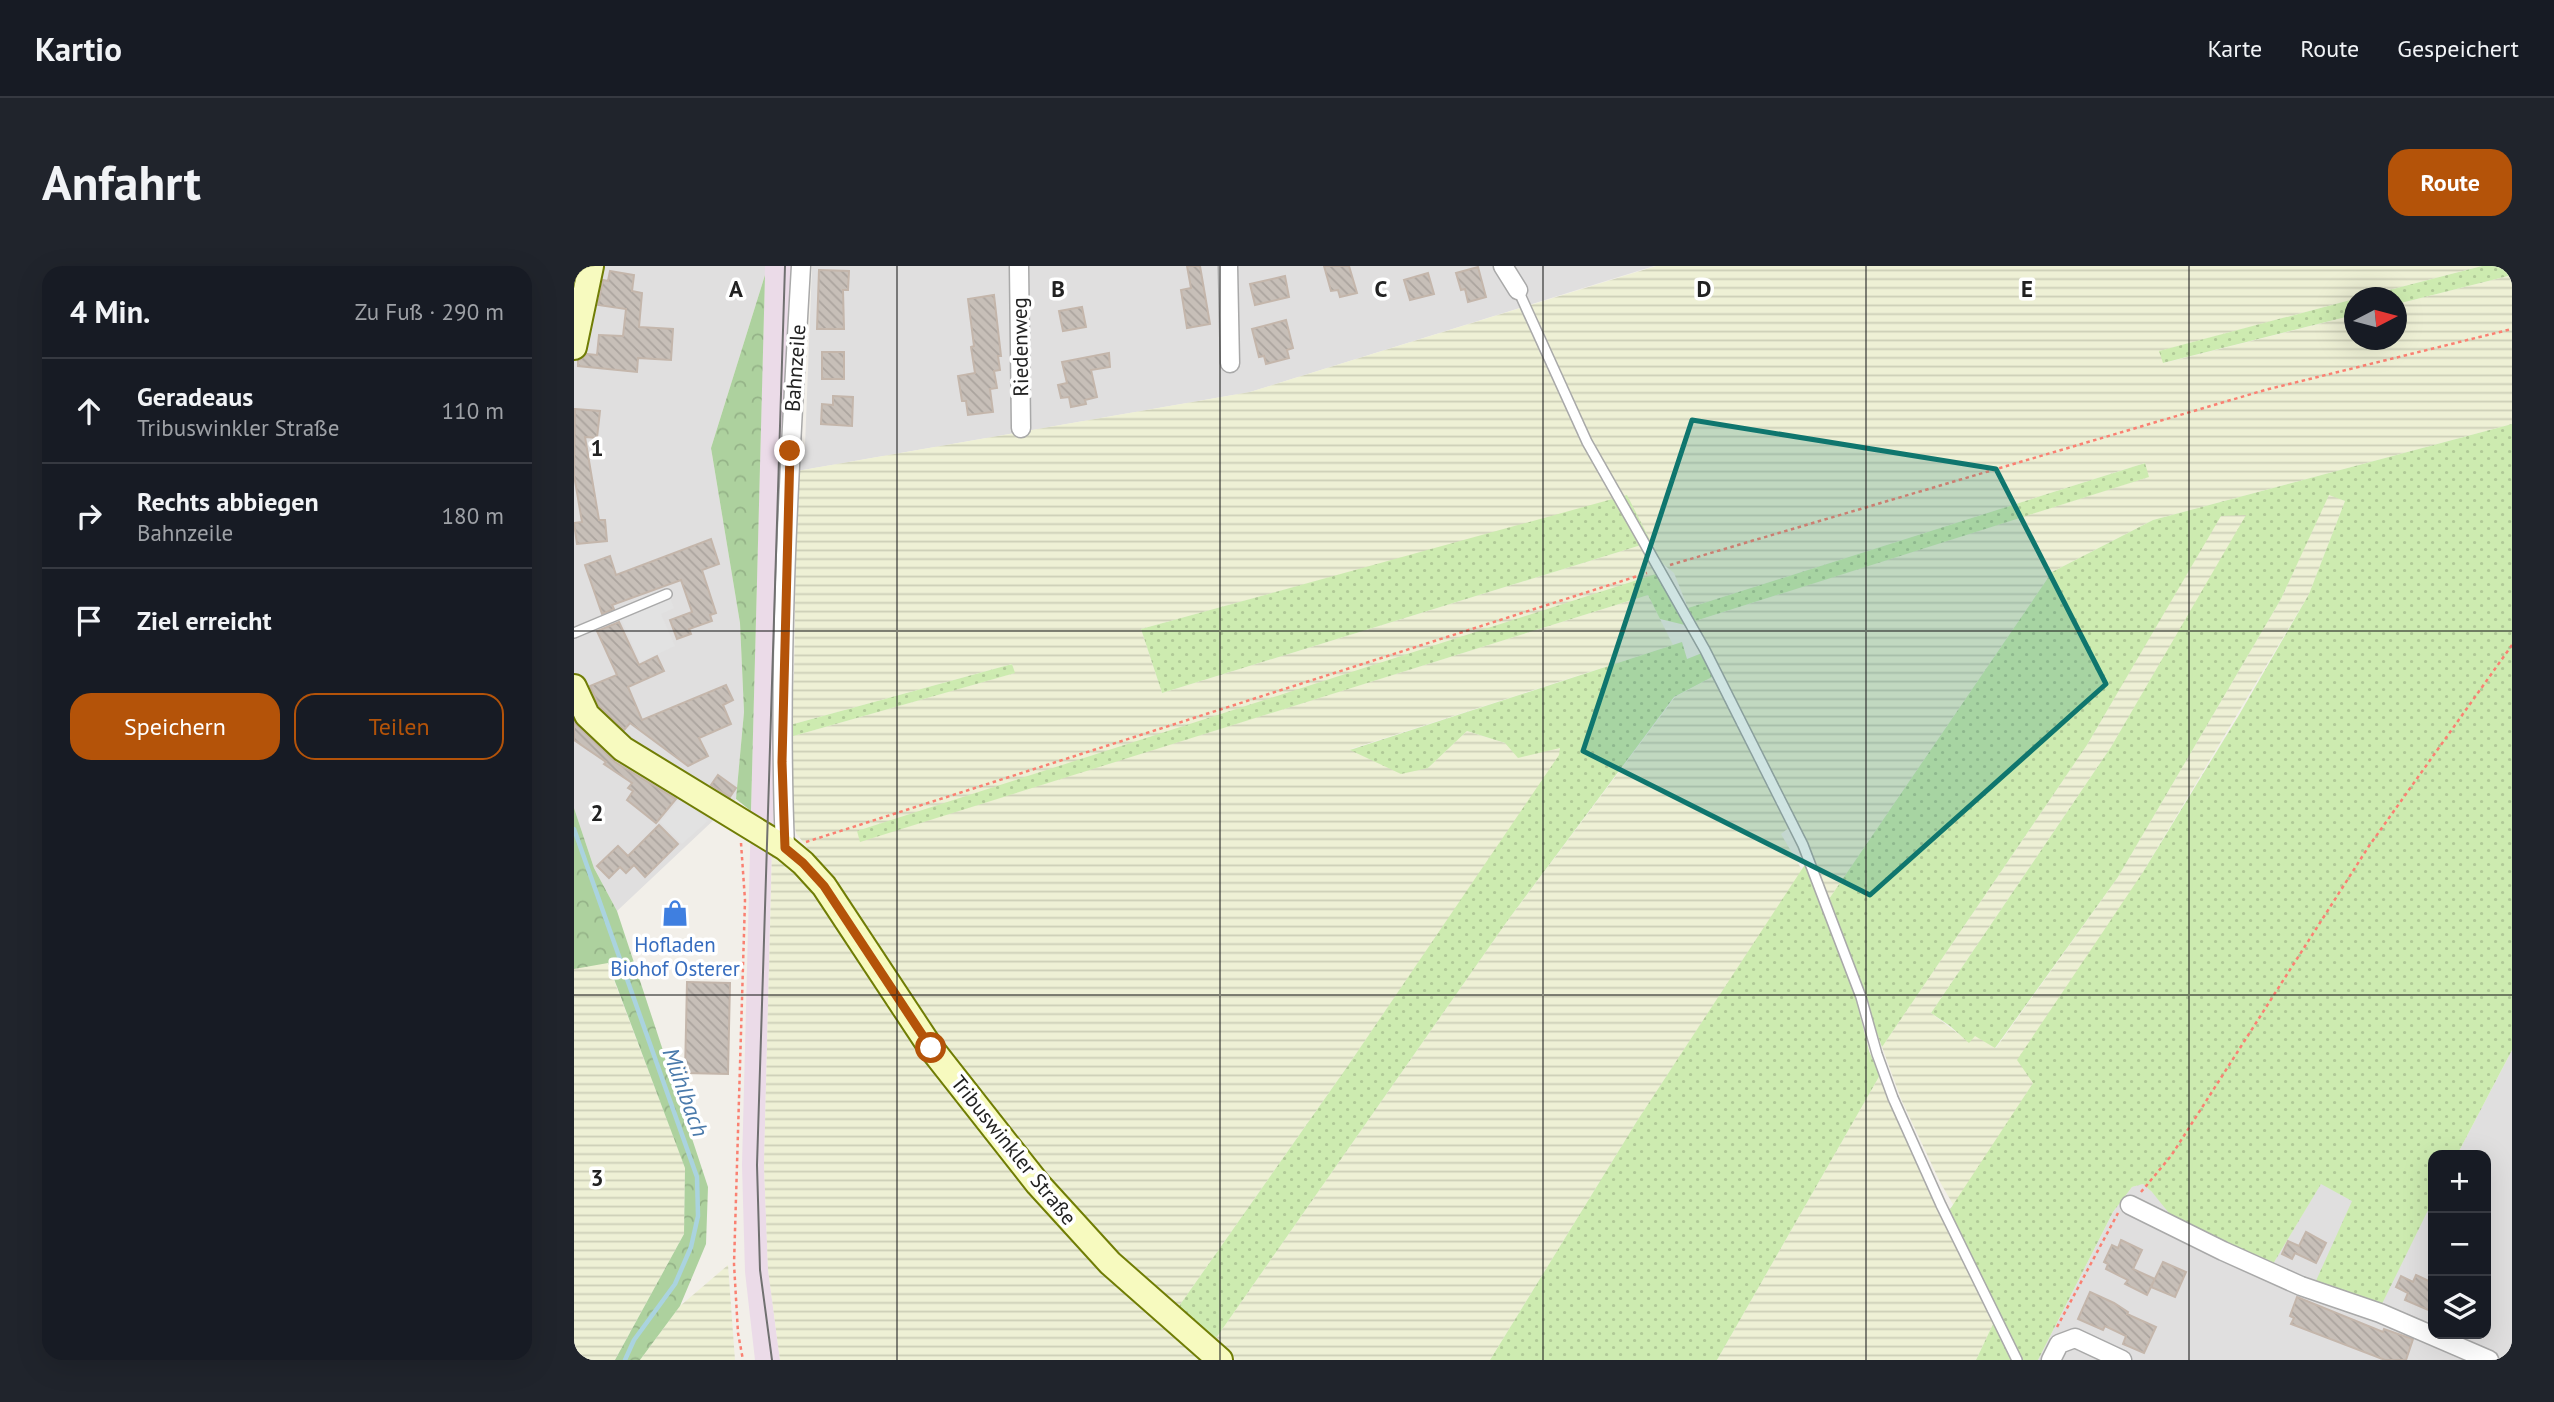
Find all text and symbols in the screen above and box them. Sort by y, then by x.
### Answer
text: Kartio [35,27,122,70]
text: Karte [2207,33,2262,64]
text: Route [2300,33,2359,64]
text: Gespeichert [2397,33,2519,64]
button: Route [2388,149,2512,216]
text: Anfahrt [42,150,201,214]
text: A [729,274,743,303]
text: B [1051,274,1065,303]
text: C [1375,274,1388,303]
text: D [1697,274,1711,303]
text: E [2021,274,2033,303]
north arrow [2344,287,2407,350]
text: 4 Min. [70,292,150,331]
text: Zu Fuß · 290 m [355,297,504,326]
street label: Riedenweg [1006,297,1034,397]
street label: Bahnzeile [778,323,812,413]
text: Geradeaus [137,380,253,413]
icon: ahead [70,392,108,430]
text: 110 m [442,396,504,425]
text: Tribuswinkler Straße [137,413,339,442]
text: 1 [590,433,604,462]
route end [774,435,805,466]
text: Rechts abbiegen [137,485,319,518]
icon: right [70,497,108,535]
text: 180 m [442,501,504,530]
text: Bahnzeile [137,518,233,547]
icon: arrive [70,602,108,640]
text: Ziel erreicht [137,604,272,637]
button: Speichern [70,693,280,760]
button: Teilen [294,693,504,760]
text: 2 [590,798,604,827]
shop icon: Hofladen Biohof Osterer [660,898,690,928]
place label: Hofladen Biohof Osterer [610,931,740,982]
route start [915,1032,946,1063]
water label: Mühlbach [657,1044,715,1140]
street label: Tribuswinkler Straße [945,1070,1083,1230]
map controls [2428,1150,2491,1339]
button: + [2428,1150,2491,1213]
text: 3 [590,1163,604,1192]
button: − [2428,1213,2491,1276]
button: layers [2428,1276,2491,1339]

